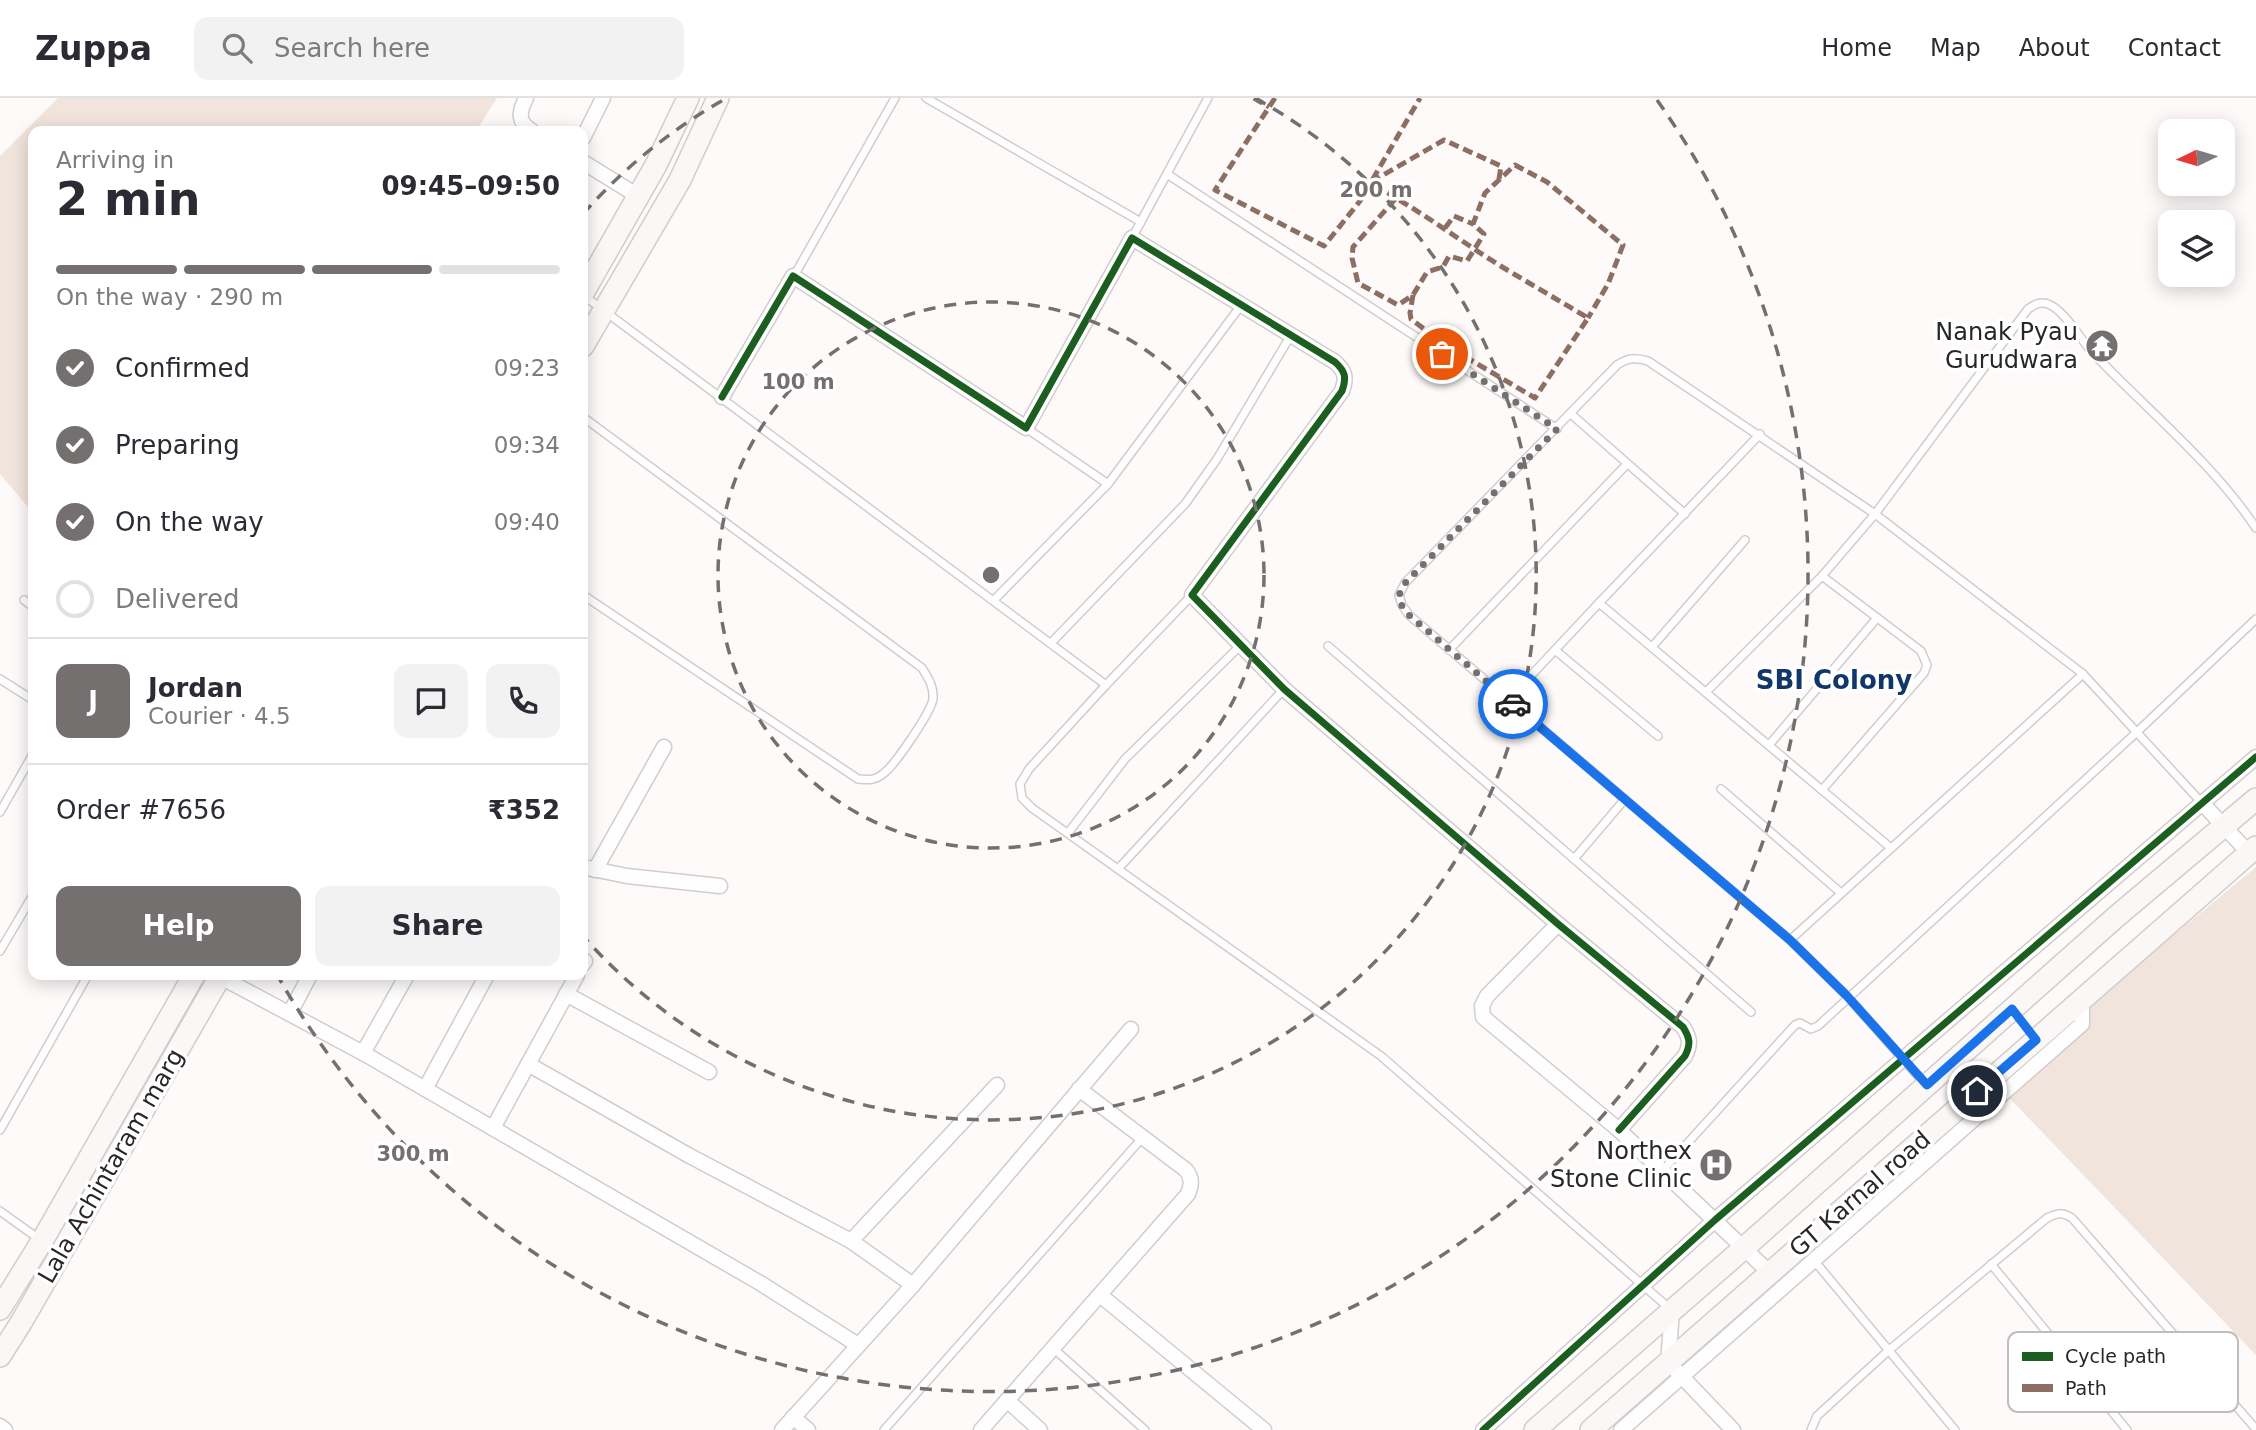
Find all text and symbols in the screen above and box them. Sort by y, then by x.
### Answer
search box [194,17,684,80]
text: Zuppa [35,29,152,68]
icon: search [218,29,256,67]
text: Search here [274,33,430,63]
text: Home [1821,34,1892,62]
text: Map [1930,34,1981,62]
text: About [2019,34,2090,62]
text: Contact [2128,34,2221,62]
north arrow [2158,119,2235,196]
map controls [2158,119,2235,287]
text: Arriving in [56,147,174,173]
text: 09:45–09:50 [381,171,560,201]
text: 2 min [56,172,200,226]
text: 200 m [1339,178,1413,202]
button: layers [2158,210,2235,287]
text: On the way · 290 m [56,284,283,310]
place label: Nanak Pyau Gurudwara [1935,318,2078,374]
pin [1412,324,1472,384]
temple icon: Nanak Pyau Gurudwara [2083,327,2121,365]
icon: bag [1423,335,1461,373]
icon: check [56,349,94,387]
text: Confirmed [115,353,250,383]
text: 09:23 [494,355,560,381]
text: 100 m [761,370,835,394]
icon: check [56,426,94,464]
text: Preparing [115,430,240,460]
text: 09:34 [494,432,560,458]
icon: check [56,503,94,541]
text: On the way [115,507,264,537]
text: 09:40 [494,509,560,535]
centre of rings [979,563,1003,587]
text: Delivered [115,584,239,614]
button: chat [394,664,468,738]
button: phone [486,664,560,738]
district label: SBI Colony [1756,665,1912,695]
courier [1478,669,1548,739]
text: Jordan [148,673,243,703]
icon: car [1494,685,1532,723]
text: J [88,686,98,716]
text: Courier · 4.5 [148,703,291,729]
text: Order #7656 [56,795,226,825]
text: ₹352 [488,795,560,825]
button: Help [56,886,301,966]
button: Share [315,886,560,966]
street label: Lala Achintaram marg [32,1044,190,1288]
pin [1947,1061,2007,1121]
icon: home [1958,1072,1996,1110]
street label: GT Karnal road [1784,1125,1936,1263]
place label: Northex Stone Clinic [1550,1137,1692,1193]
text: 300 m [376,1142,450,1166]
hospital icon: Northex Stone Clinic [1697,1146,1735,1184]
legend [2008,1332,2238,1412]
text: Cycle path [2065,1345,2166,1367]
text: Path [2065,1377,2107,1399]

